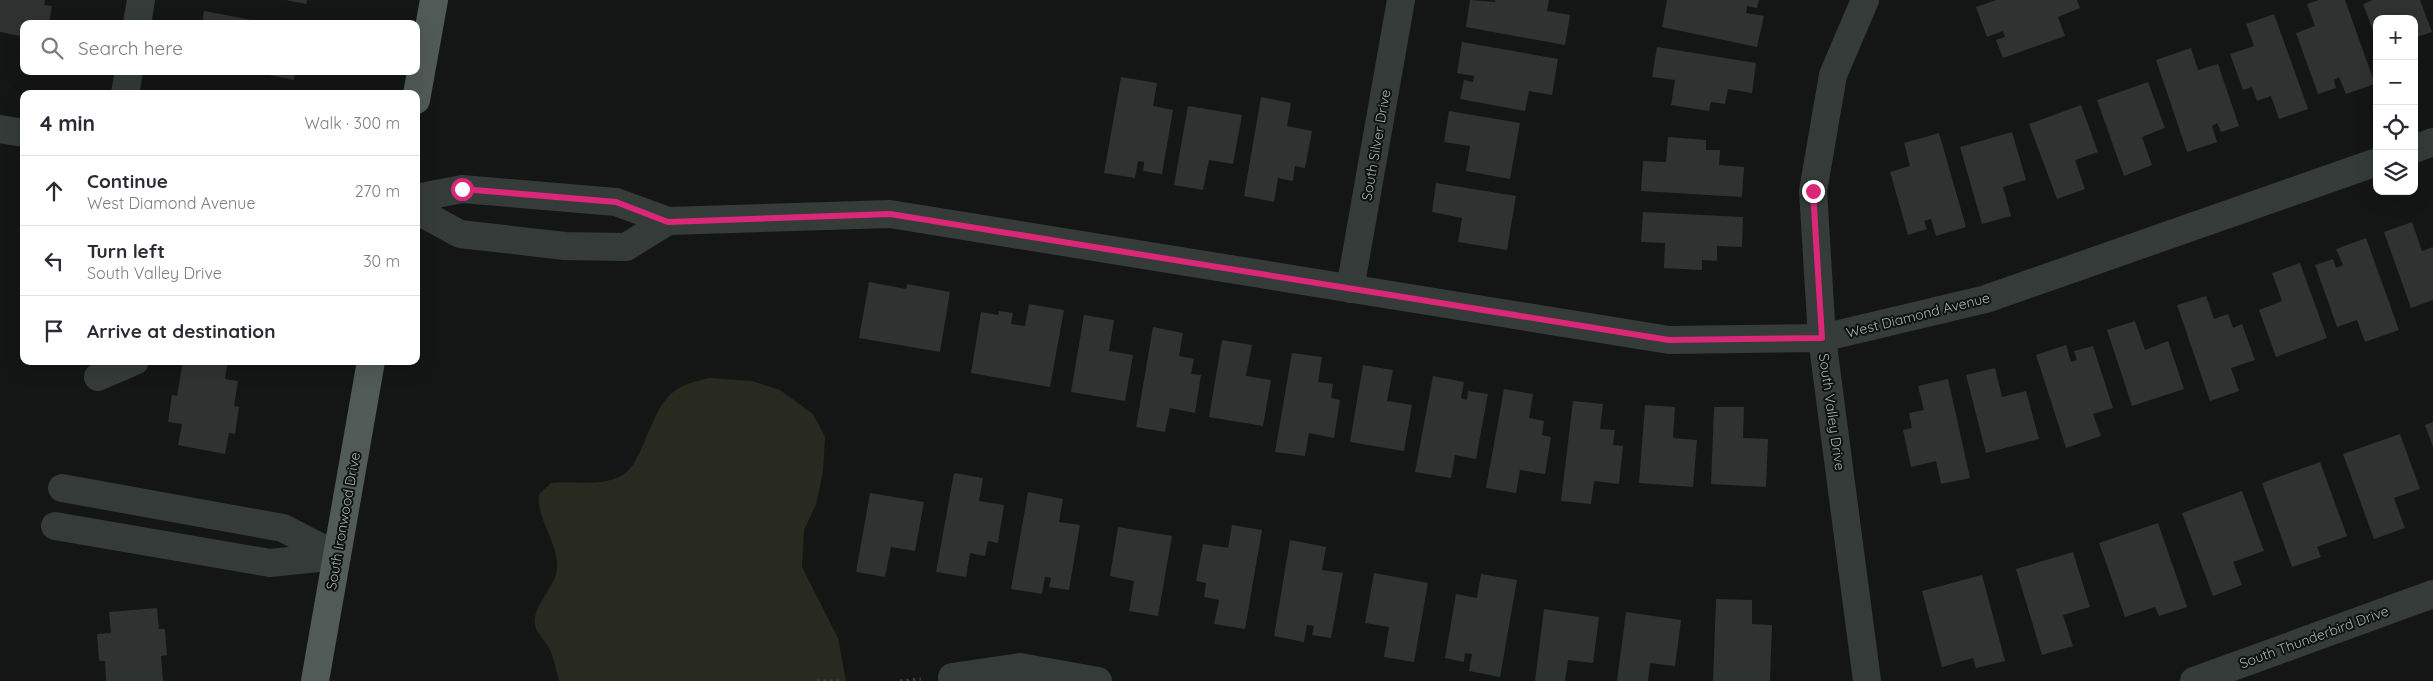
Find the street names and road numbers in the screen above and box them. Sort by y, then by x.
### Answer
street label: South Silver Drive [1357,88,1395,202]
street label: West Diamond Avenue [1844,288,1992,342]
street label: South Valley Drive [1815,352,1849,472]
street label: South Ironwood Drive [322,451,364,591]
street label: South Thunderbird Drive [2237,602,2391,672]

